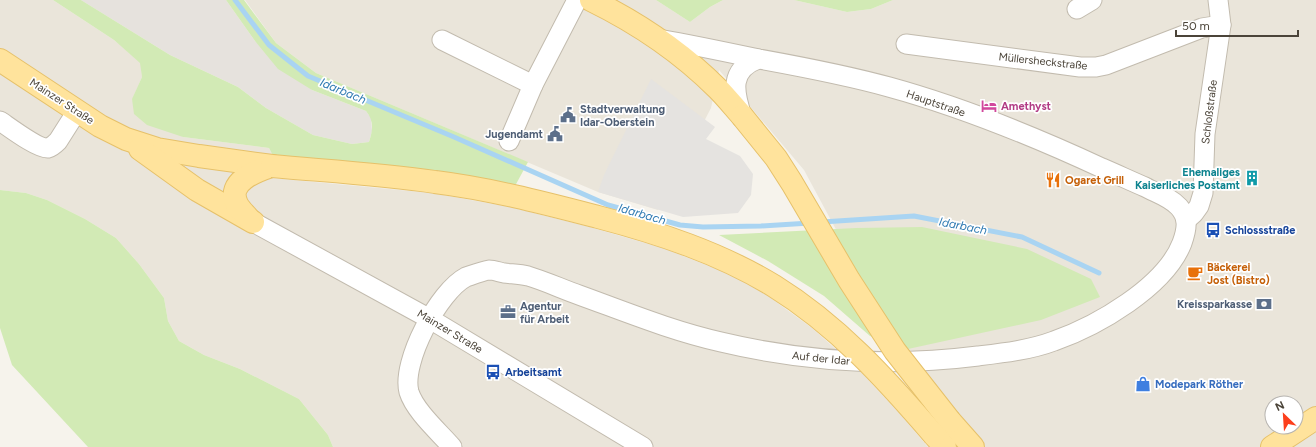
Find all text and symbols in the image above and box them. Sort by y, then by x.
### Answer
scale bar [1176,12,1298,38]
text: 50 m [1182,19,1210,33]
street label: Müllersheckstraße [998,50,1088,73]
water label: Idarbach [318,75,368,107]
street label: Mainzer Straße [27,76,96,127]
street label: Schloßstraße [1199,79,1220,145]
street label: Hauptstraße [905,87,967,120]
hotel icon: Amethyst [980,97,998,115]
place label: Amethyst [1001,100,1052,113]
place label: Stadtverwaltung Idar-Oberstein [580,103,665,129]
public building icon: Stadtverwaltung Idar-Oberstein [559,106,577,124]
public building icon: Jugendamt [546,125,564,143]
place label: Jugendamt [485,128,544,141]
place label: Ehemaliges Kaiserliches Postamt [1135,166,1241,192]
building icon: Ehemaliges Kaiserliches Postamt [1243,169,1261,187]
restaurant icon: Ogaret Grill [1044,171,1062,189]
place label: Ogaret Grill [1065,174,1124,187]
water label: Idarbach [617,201,668,228]
water label: Idarbach [938,214,989,238]
bus stop icon: Schlossstraße [1204,221,1222,239]
place label: Schlossstraße [1225,224,1295,237]
place label: Bäckerei Jost (Bistro) [1207,261,1270,287]
cafe icon: Bäckerei Jost (Bistro) [1186,264,1204,282]
bank icon: Kreissparkasse [1255,295,1273,313]
place label: Kreissparkasse [1177,298,1252,311]
place label: Agentur für Arbeit [520,300,570,326]
office icon: Agentur für Arbeit [499,303,517,321]
street label: Mainzer Straße [415,307,485,356]
street label: Auf der Idar [791,349,851,368]
bus stop icon: Arbeitsamt [484,363,502,381]
place label: Arbeitsamt [505,366,563,379]
shop icon: Modepark Röther [1134,375,1152,393]
place label: Modepark Röther [1155,378,1244,391]
north arrow [1264,395,1304,435]
text: N [1273,399,1287,414]

